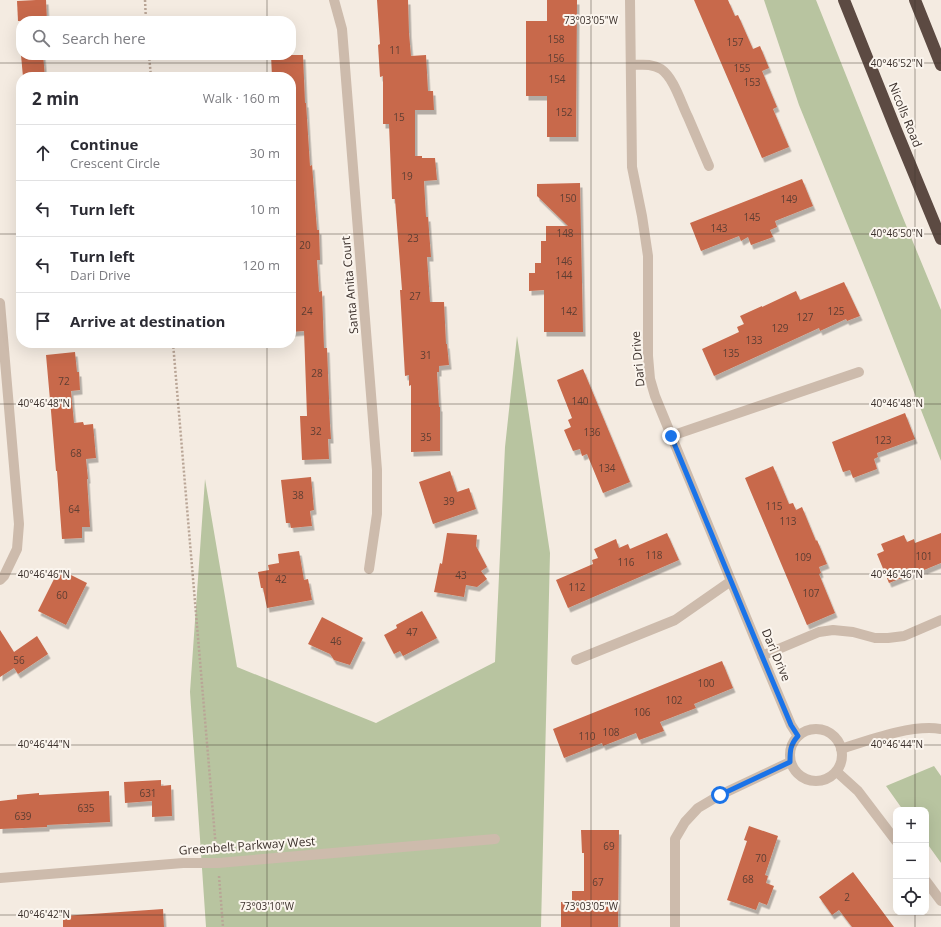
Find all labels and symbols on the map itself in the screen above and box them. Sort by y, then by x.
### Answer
text: 73°03'05"W [564,13,619,27]
house number: 158 [547,32,565,46]
house number: 157 [726,35,744,49]
house number: 11 [389,43,401,57]
house number: 156 [547,51,565,65]
text: 40°46'52"N [871,56,923,70]
house number: 155 [733,61,751,75]
house number: 154 [548,72,566,86]
house number: 153 [743,75,761,89]
street label: Nicolls Road [885,80,926,150]
house number: 152 [555,105,573,119]
house number: 15 [393,110,405,124]
house number: 19 [401,169,413,183]
house number: 150 [559,191,577,205]
house number: 149 [780,192,798,206]
house number: 145 [743,210,761,224]
house number: 143 [710,221,728,235]
house number: 148 [556,226,574,240]
text: 40°46'50"N [871,226,923,240]
house number: 23 [407,231,419,245]
street label: Santa Anita Court [337,235,362,335]
house number: 20 [299,238,311,252]
house number: 146 [555,254,573,268]
house number: 144 [555,268,573,282]
house number: 27 [409,289,421,303]
house number: 24 [301,304,313,318]
house number: 142 [560,304,578,318]
house number: 125 [827,304,845,318]
house number: 127 [796,310,814,324]
house number: 129 [771,321,789,335]
street label: Dari Drive [627,330,648,388]
house number: 133 [745,333,763,347]
house number: 135 [722,346,740,360]
house number: 31 [420,348,432,362]
house number: 28 [311,366,323,380]
house number: 72 [58,374,70,388]
house number: 140 [571,394,589,408]
text: 40°46'48"N [18,396,70,410]
text: 40°46'48"N [871,396,923,410]
house number: 32 [310,424,322,438]
house number: 136 [583,425,601,439]
route end [662,427,680,445]
house number: 35 [420,430,432,444]
house number: 123 [874,433,892,447]
house number: 68 [70,446,82,460]
house number: 134 [598,461,616,475]
house number: 38 [292,488,304,502]
house number: 39 [443,494,455,508]
house number: 115 [765,499,783,513]
house number: 64 [68,502,80,516]
house number: 113 [779,514,797,528]
house number: 118 [645,548,663,562]
house number: 101 [915,549,933,563]
house number: 109 [794,550,812,564]
house number: 116 [617,555,635,569]
text: 40°46'46"N [18,567,70,581]
text: 40°46'46"N [871,567,923,581]
house number: 43 [455,568,467,582]
house number: 42 [275,572,287,586]
house number: 112 [568,580,586,594]
house number: 107 [802,586,820,600]
house number: 60 [56,588,68,602]
house number: 47 [406,625,418,639]
street label: Dari Drive [758,626,795,684]
house number: 46 [330,634,342,648]
house number: 56 [13,653,25,667]
house number: 100 [697,676,715,690]
house number: 102 [665,693,683,707]
house number: 106 [633,705,651,719]
house number: 108 [602,725,620,739]
house number: 110 [578,729,596,743]
text: 40°46'44"N [18,737,70,751]
text: 40°46'44"N [871,737,923,751]
house number: 631 [139,786,157,800]
route start [711,786,729,804]
house number: 635 [77,801,95,815]
house number: 639 [14,809,32,823]
street label: Greenbelt Parkway West [178,832,316,859]
house number: 69 [603,839,615,853]
house number: 70 [755,851,767,865]
house number: 68 [742,872,754,886]
house number: 67 [592,875,604,889]
house number: 2 [844,890,850,904]
text: 73°03'10"W [240,899,295,913]
text: 73°03'05"W [564,899,619,913]
text: 40°46'42"N [18,907,70,921]

